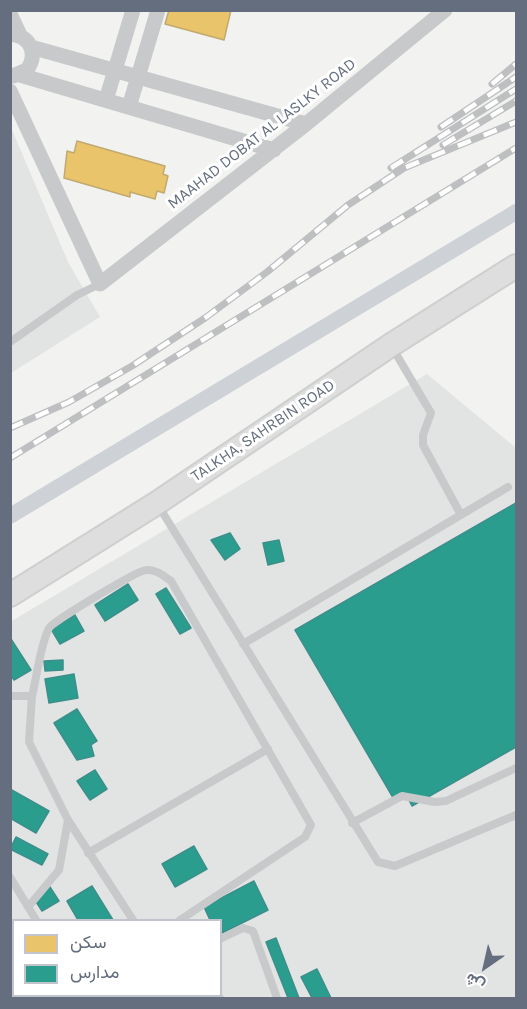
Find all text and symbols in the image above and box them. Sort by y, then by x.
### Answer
street label: MAAHAD DOBAT AL LASLKY ROAD [164,54,360,214]
street label: TALKHA, SAHRBIN ROAD [188,376,338,486]
legend [12,919,222,997]
text: سكن [70,931,106,953]
north arrow [455,937,515,997]
text: مدارس [70,961,119,983]
text: ش [461,969,488,996]

